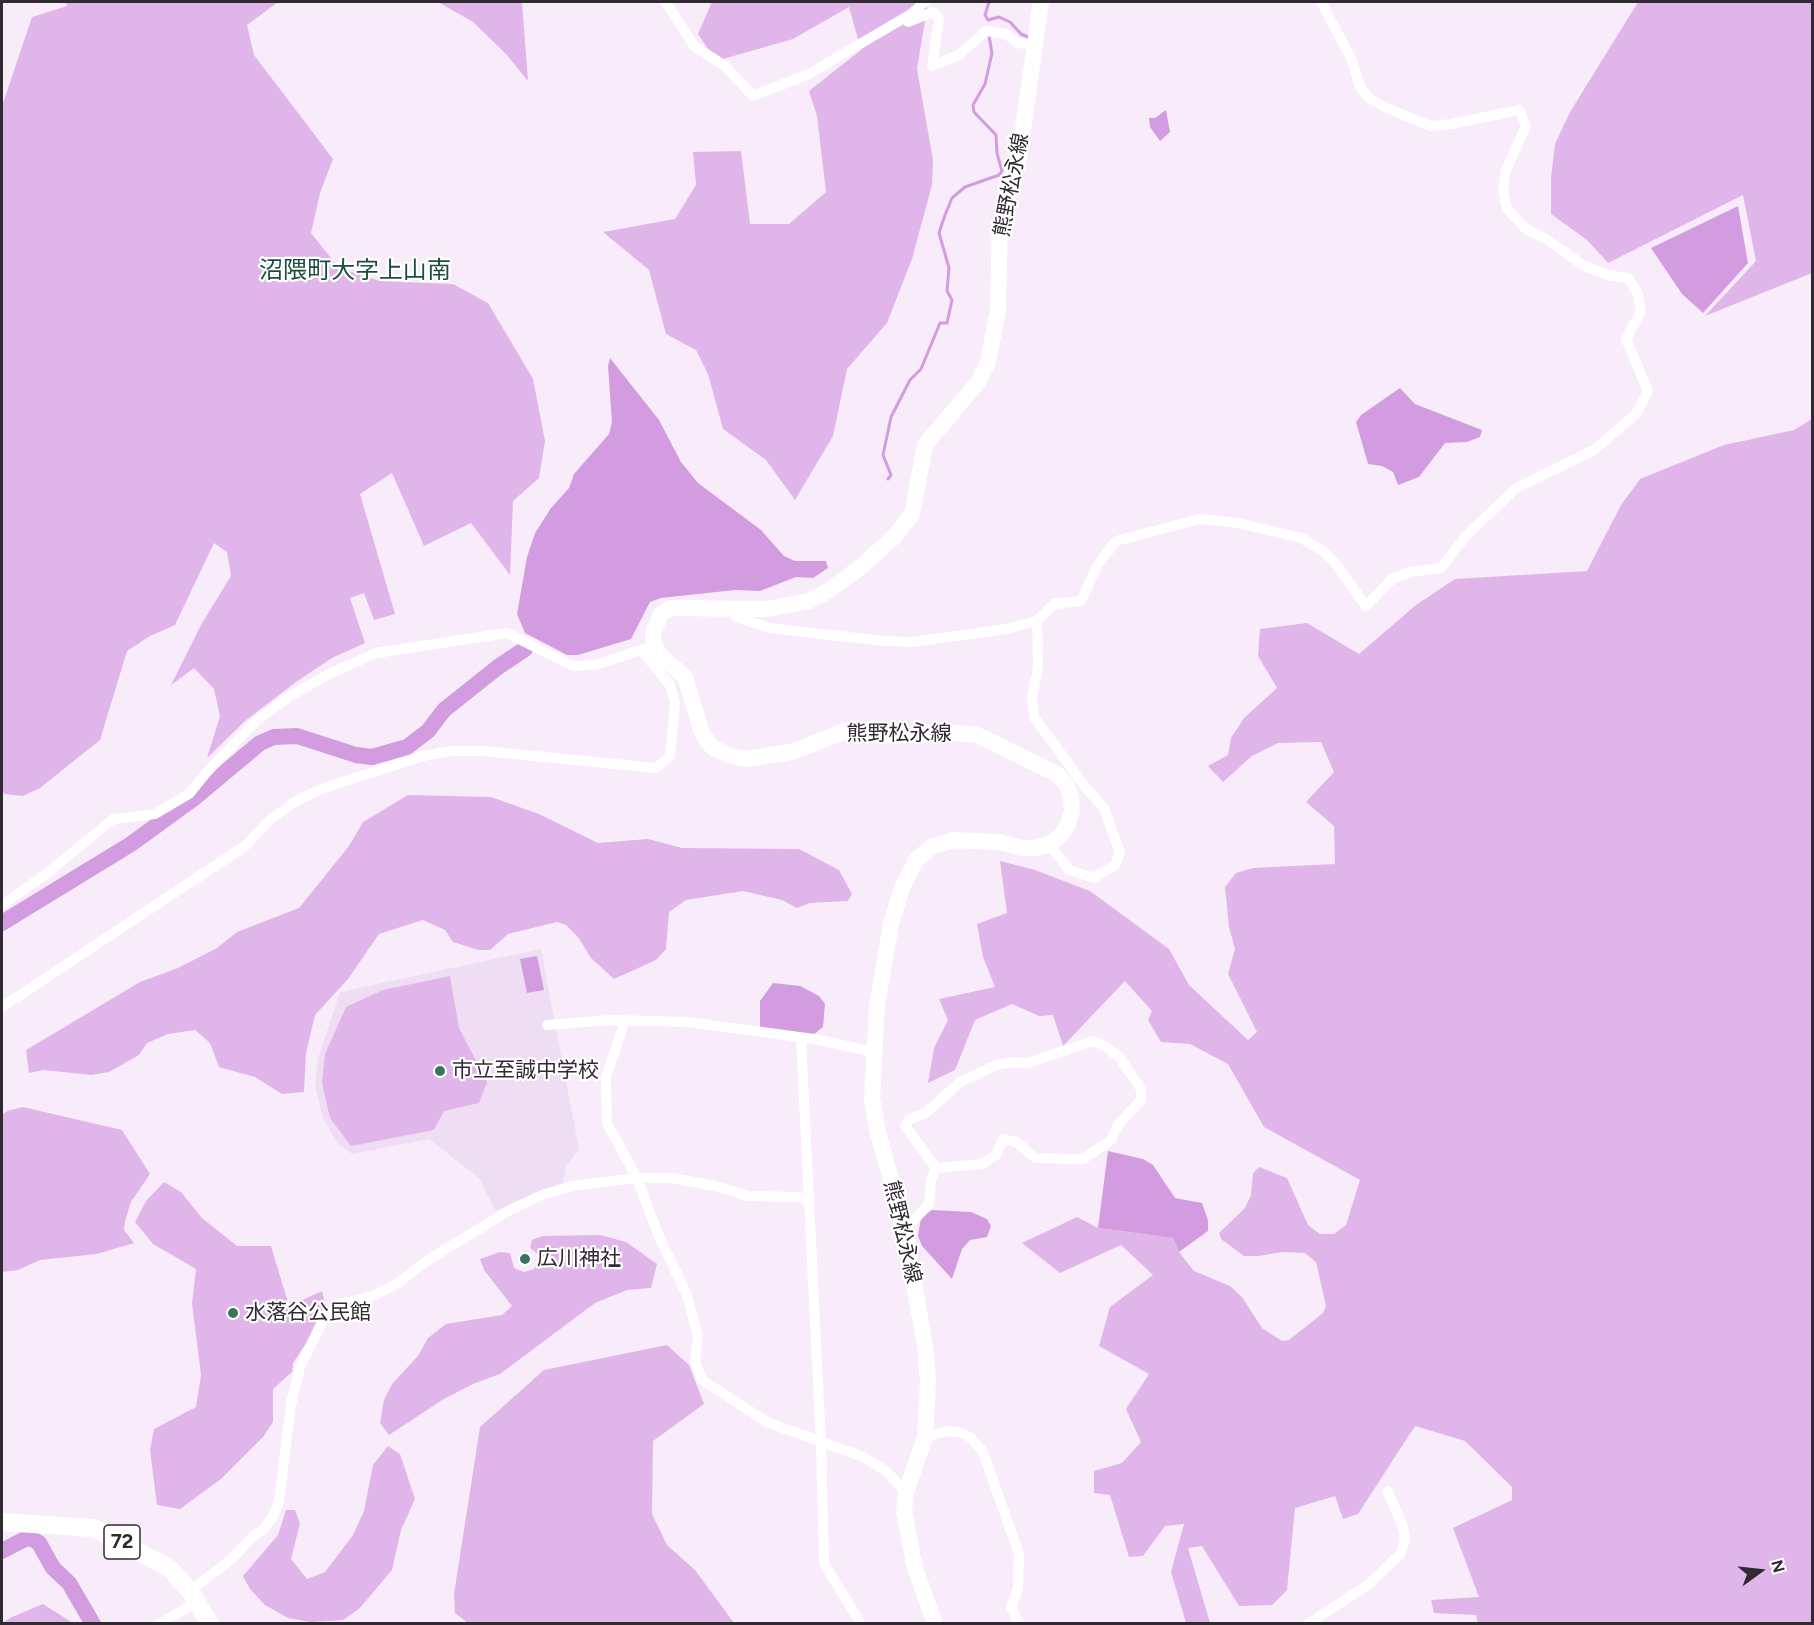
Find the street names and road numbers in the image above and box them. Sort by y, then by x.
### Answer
street label: 熊野松永線 [990,131,1034,239]
street label: 熊野松永線 [847,721,951,747]
street label: 熊野松永線 [878,1178,926,1286]
road number: 72 [104,1525,140,1559]

